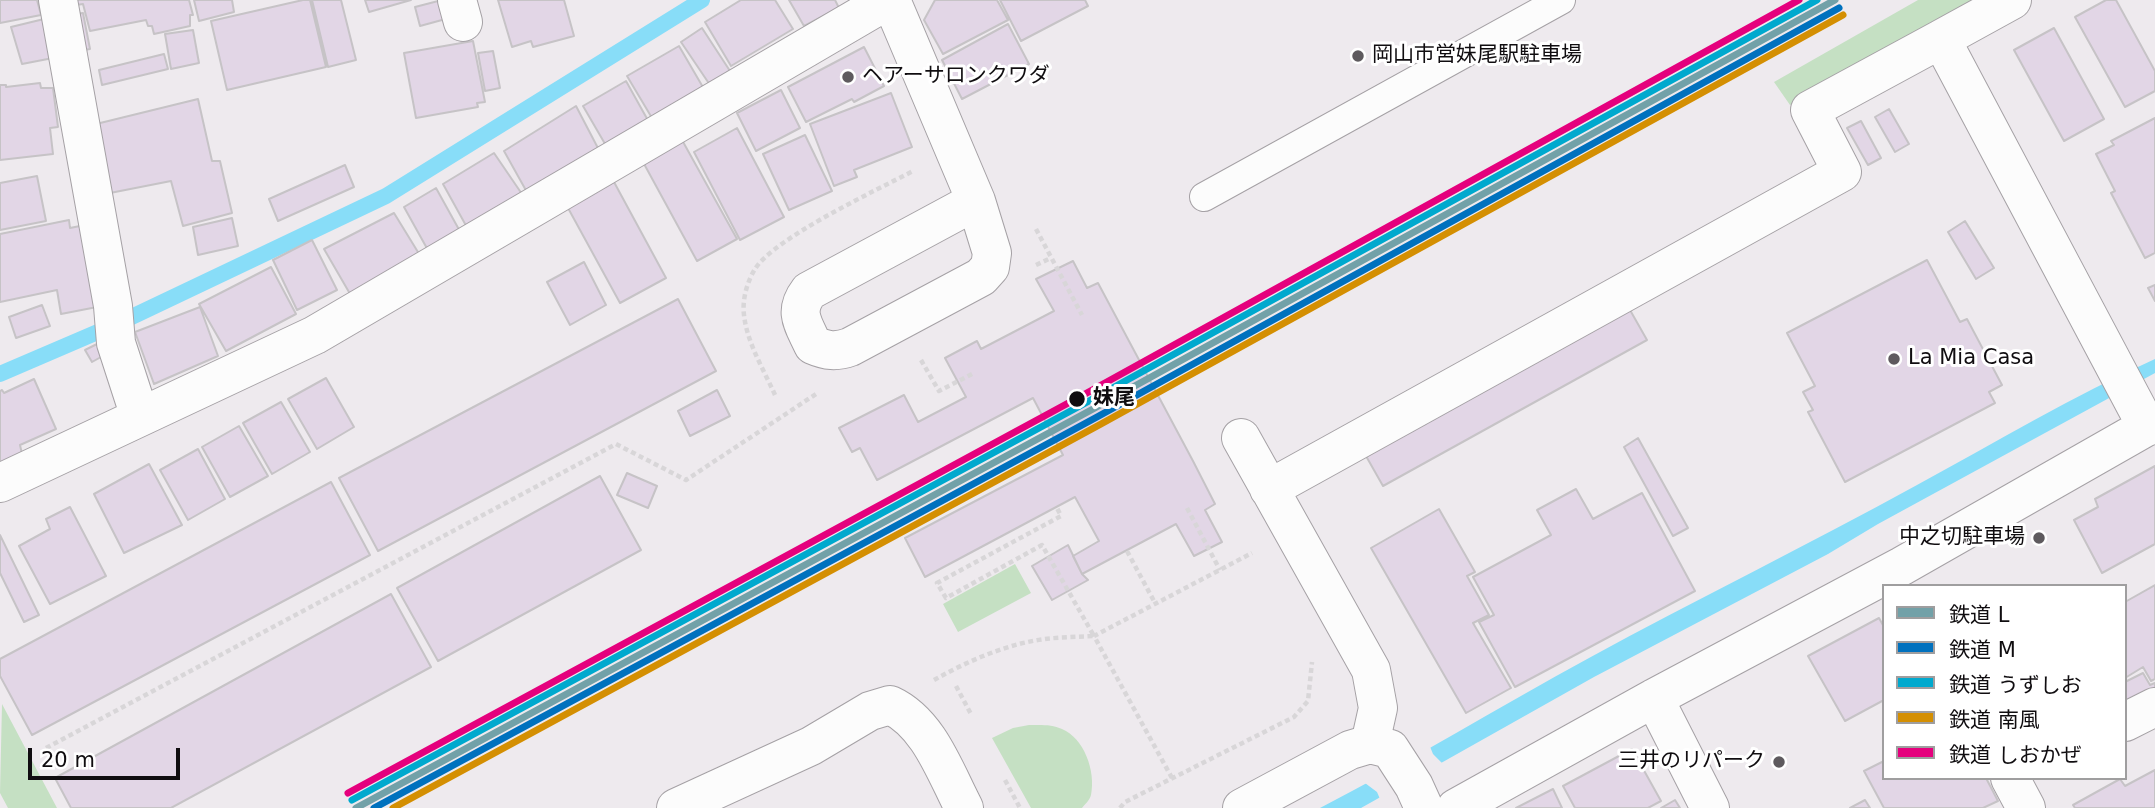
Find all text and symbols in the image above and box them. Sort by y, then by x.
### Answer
place label: 岡山市営妹尾駅駐車場 [1372,43,1582,69]
marker: 岡山市営妹尾駅駐車場 [1350,48,1366,64]
place label: ヘアーサロンクワダ [862,64,1050,90]
marker: ヘアーサロンクワダ [840,69,856,85]
place label: La Mia Casa [1908,346,2034,372]
marker: La Mia Casa [1886,351,1902,367]
place label: 妹尾 [1093,386,1135,412]
marker: 妹尾 [1067,389,1087,409]
place label: 中之切駐車場 [1899,525,2025,551]
marker: 中之切駐車場 [2031,530,2047,546]
legend [1882,584,2127,780]
text: 鉄道 L [1949,603,2009,627]
text: 鉄道 M [1949,638,2016,662]
text: 鉄道 うずしお [1949,673,2082,697]
text: 鉄道 南風 [1949,708,2040,732]
scale bar [32,734,184,778]
text: 鉄道 しおかぜ [1949,743,2082,767]
text: 20 m [41,748,95,772]
place label: 三井のリパーク [1618,749,1765,775]
marker: 三井のリパーク [1771,754,1787,770]

